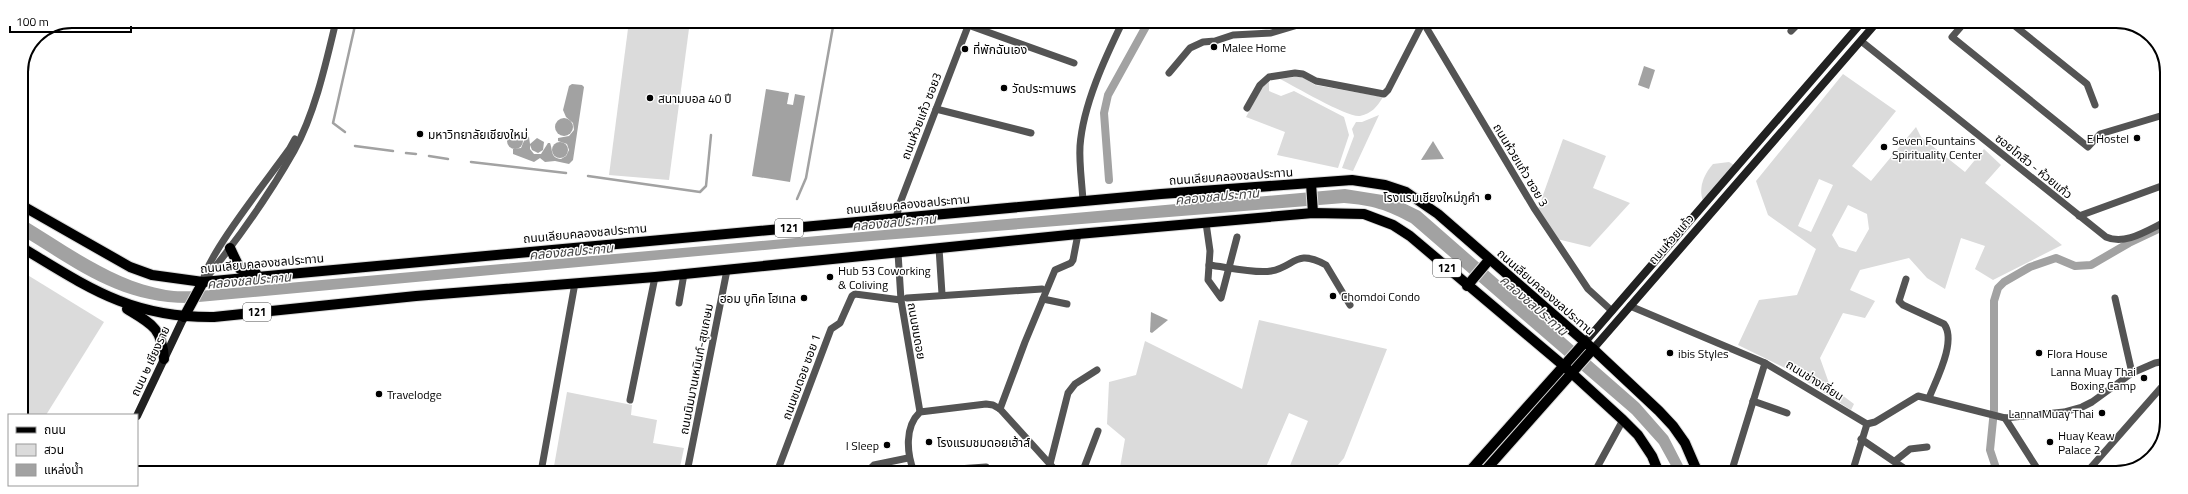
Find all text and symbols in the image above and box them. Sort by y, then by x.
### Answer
scale bar [10,8,131,34]
text: 100 m [16,12,49,31]
place label: Malee Home [1222,38,1286,57]
place label: ที่พักฉันเอง [973,40,1027,59]
marker: Malee Home [1209,42,1219,52]
marker: ที่พักฉันเอง [960,44,970,54]
street label: ถนนห้วยแก้ว ซอย3 [896,70,946,162]
place label: วัดประทานพร [1012,79,1076,98]
marker: วัดประทานพร [999,83,1009,93]
place label: สนามบอล 40 ปี [658,89,731,108]
marker: สนามบอล 40 ปี [645,93,655,103]
street label: ถนนห้วยแก้ว ซอย 3 [1488,120,1554,210]
place label: มหาวิทยาลัยเชียงใหม่ [428,125,528,144]
marker: มหาวิทยาลัยเชียงใหม่ [415,129,425,139]
street label: ซอยโกสึว - ห้วยแก้ว [1991,129,2077,203]
place label: E Hostel [2087,129,2129,148]
place label: Seven Fountains Spirituality Center [1892,131,1982,164]
marker: E Hostel [2132,133,2142,143]
marker: Seven Fountains Spirituality Center [1879,142,1889,152]
street label: ถนนเลียบคลองชลประทาน [1168,162,1294,190]
water label: คลองชลประทาน [1174,182,1261,210]
place label: โรงแรมเชียงใหม่ภูคำ [1383,188,1480,207]
street label: ถนนเลียบคลองชลประทาน [845,189,971,219]
marker: โรงแรมเชียงใหม่ภูคำ [1483,192,1493,202]
water label: คลองชลประทาน [851,208,938,236]
street label: ถนนห้วยแก้ว [1644,209,1699,269]
street label: ถนนเลียบคลองชลประทาน [522,218,648,248]
road number: 121 [775,219,803,237]
water label: คลองชลประทาน [528,237,615,265]
street label: ถนนเลียบคลองชลประทาน [1494,246,1598,338]
street label: ถนนเลียบคลองชลประทาน [199,248,325,278]
road number: 121 [1433,259,1461,277]
place label: Hub 53 Coworking & Coliving [838,261,931,294]
water label: คลองชลประทาน [206,266,293,294]
water label: คลองชลประทาน [1497,271,1571,339]
marker: Hub 53 Coworking & Coliving [825,272,835,282]
place label: Chomdoi Condo [1341,287,1420,306]
place label: ฮอม บูทิค โฮเทล [720,289,796,308]
marker: Chomdoi Condo [1328,291,1338,301]
marker: ฮอม บูทิค โฮเทล [799,293,809,303]
street label: ถนนชมดอย [903,301,931,361]
street label: ถนนนิมมานเหมินท์-สุขเกษม [674,302,718,436]
road number: 121 [243,303,271,321]
street label: ถนน ๒ เชียงราย [125,323,175,399]
street label: ถนนชมดอย ซอย 1 [777,331,825,423]
place label: ibis Styles [1678,344,1729,363]
place label: Flora House [2047,344,2108,363]
marker: ibis Styles [1665,348,1675,358]
marker: Flora House [2034,348,2044,358]
street label: ถนนช่างเคี่ยน [1782,355,1848,405]
place label: Lanna Muay Thai Boxing Camp [2050,362,2136,395]
marker: Lanna Muay Thai Boxing Camp [2139,373,2149,383]
place label: Travelodge [387,385,442,404]
marker: Travelodge [374,389,384,399]
place label: Lanna Muay Thai [2008,404,2094,423]
marker: Lanna Muay Thai [2097,408,2107,418]
legend [8,414,138,486]
text: ถนน [44,420,66,439]
place label: Huay Keaw Palace 2 [2058,426,2115,459]
place label: โรงแรมชมดอยเฮ้าส์ [937,433,1030,452]
place label: I Sleep [846,436,879,455]
marker: โรงแรมชมดอยเฮ้าส์ [924,437,934,447]
marker: Huay Keaw Palace 2 [2045,437,2055,447]
text: สวน [44,440,64,459]
marker: I Sleep [882,440,892,450]
text: แหล่งน้ำ [44,460,83,479]

